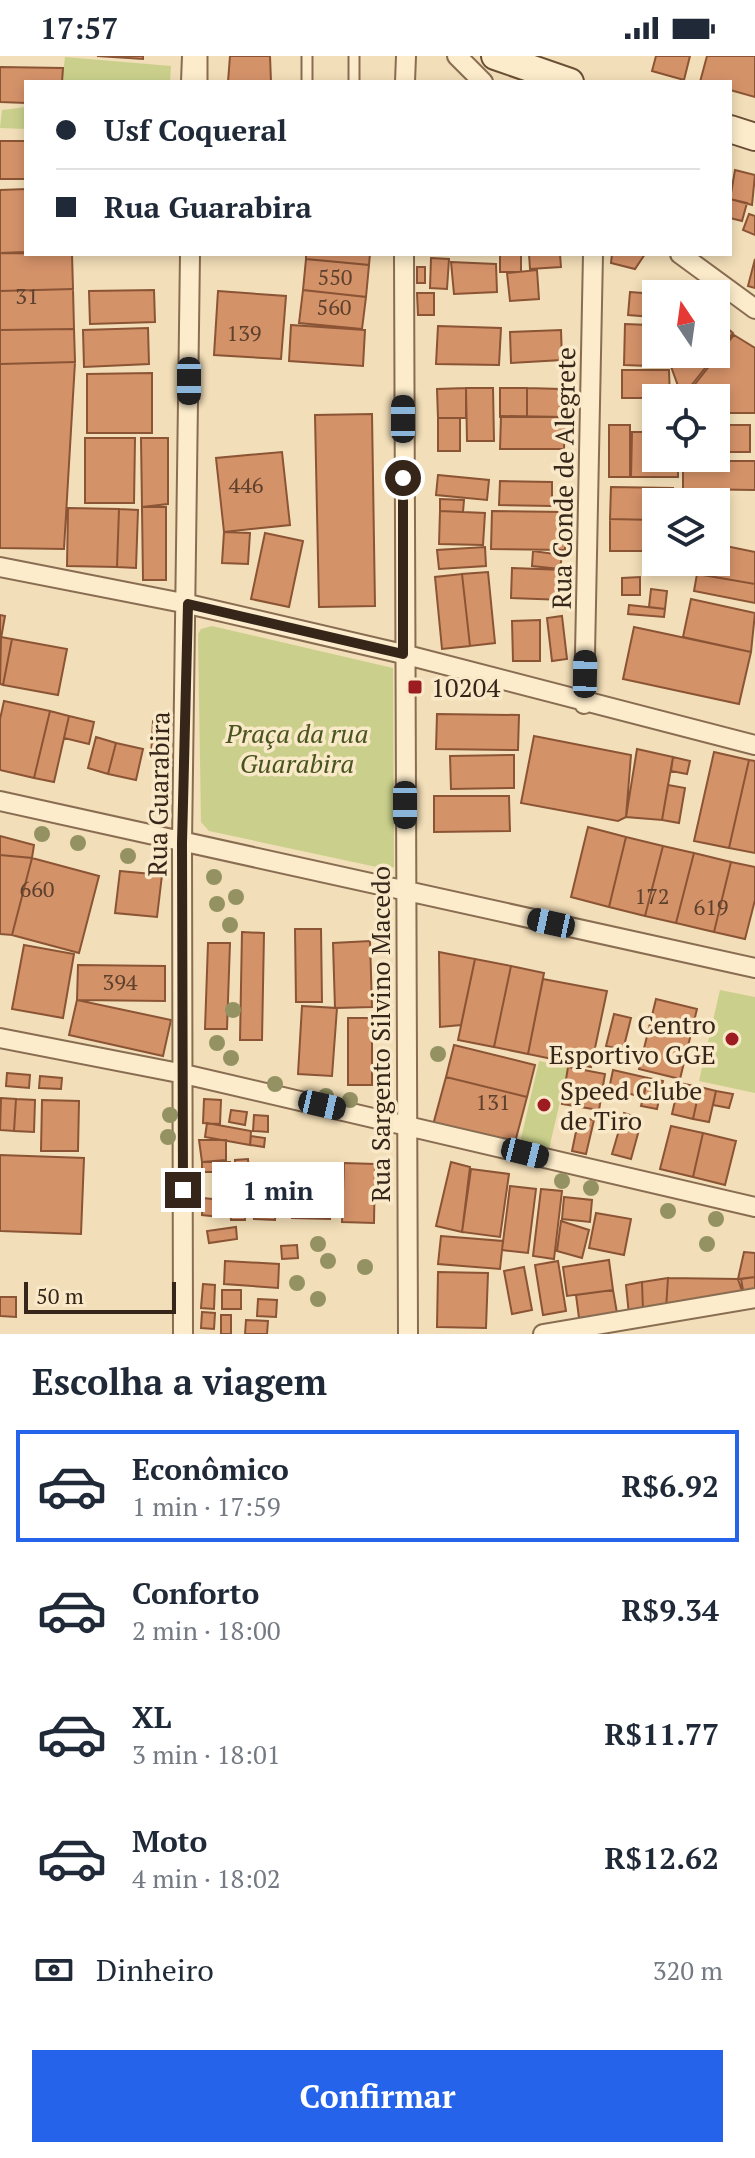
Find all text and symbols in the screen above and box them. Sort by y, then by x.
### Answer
text: 17:57 [40,8,118,48]
text: Usf Coqueral [104,110,287,150]
text: Rua Guarabira [104,187,312,227]
house number: 550 [317,262,353,291]
north arrow [642,280,730,368]
map controls [642,280,730,576]
house number: 31 [15,281,39,310]
house number: 560 [316,292,352,321]
house number: 139 [226,318,262,347]
street label: Rua Conde de Alegrete [544,347,582,609]
car [177,357,201,405]
button: locate [642,384,730,472]
car [391,395,415,443]
route start [385,460,421,496]
house number: 446 [228,470,264,499]
button: layers [642,488,730,576]
car [573,650,597,698]
place label: 10204 [431,670,500,704]
marker: 10204 [406,678,424,696]
street label: Rua Guarabira [140,711,176,877]
park label: Praça da rua Guarabira [225,716,368,780]
car [393,781,417,829]
street label: Rua Sargento Silvino Macedo [363,866,397,1202]
house number: 660 [19,874,55,903]
house number: 172 [634,881,670,910]
house number: 619 [693,892,729,921]
car [525,906,577,940]
house number: 394 [102,967,138,996]
place label: Centro Esportivo GGE [549,1007,716,1071]
marker: Centro Esportivo GGE [723,1030,741,1048]
place label: Speed Clube de Tiro [560,1073,702,1137]
house number: 131 [475,1087,511,1116]
car [296,1088,348,1122]
marker: Speed Clube de Tiro [535,1096,553,1114]
car [499,1136,551,1170]
callout: 1 min [211,1162,343,1218]
route end [165,1172,201,1208]
text: 1 min [242,1173,314,1207]
scale bar [24,1278,176,1314]
text: 50 m [36,1281,84,1310]
text: Escolha a viagem [32,1358,327,1405]
text: Econômico [132,1449,289,1489]
icon: car [36,1450,108,1522]
text: R$6.92 [621,1466,719,1506]
text: 1 min · 17:59 [132,1489,281,1523]
text: Conforto [132,1573,259,1613]
icon: car [36,1574,108,1646]
text: R$9.34 [621,1590,719,1630]
text: 2 min · 18:00 [132,1613,281,1647]
text: XL [132,1697,171,1737]
icon: car [36,1698,108,1770]
text: R$11.77 [604,1714,719,1754]
text: 3 min · 18:01 [132,1737,281,1771]
text: Moto [132,1821,207,1861]
icon: car [36,1822,108,1894]
text: R$12.62 [604,1838,719,1878]
text: 4 min · 18:02 [132,1861,281,1895]
icon: cash [32,1948,76,1992]
text: Dinheiro [96,1950,214,1990]
text: 320 m [653,1953,723,1987]
button: Confirmar [32,2050,723,2142]

